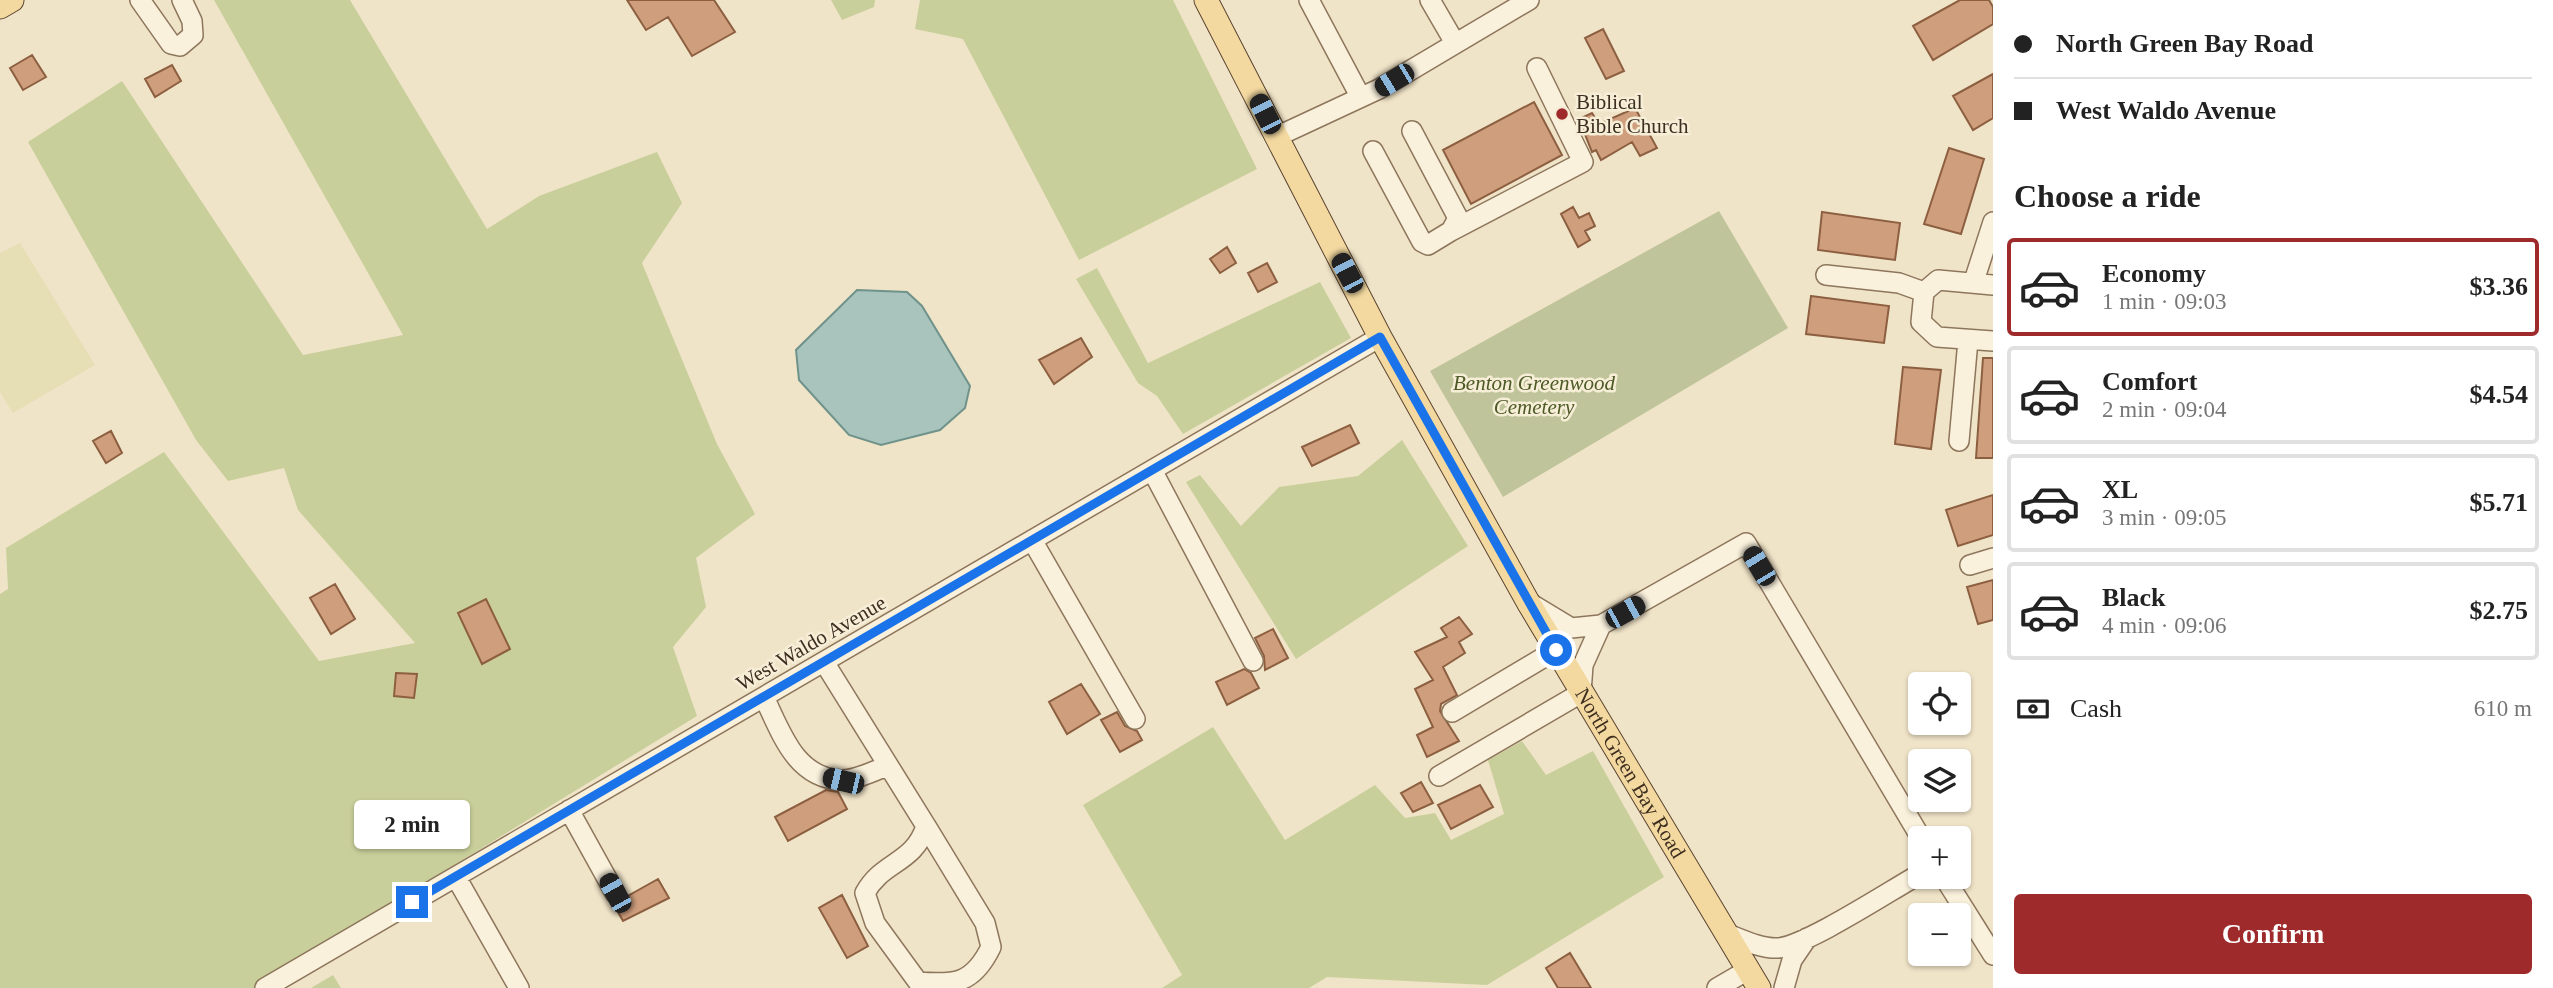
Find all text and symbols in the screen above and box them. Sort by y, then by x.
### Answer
text: North Green Bay Road [2056,29,2313,58]
car [1371,60,1418,100]
place label: Biblical Bible Church [1576,90,1689,138]
car [1247,91,1284,137]
text: West Waldo Avenue [2056,96,2276,125]
marker: Biblical Bible Church [1554,106,1570,122]
text: Choose a ride [2014,178,2201,214]
car [1328,250,1367,296]
icon: car [2018,256,2081,319]
text: Economy [2102,259,2206,288]
text: $3.36 [2470,272,2528,301]
text: 1 min · 09:03 [2102,289,2227,314]
icon: car [2018,364,2081,427]
text: Comfort [2102,367,2197,396]
park label: Benton Greenwood Cemetery [1453,371,1615,419]
text: $4.54 [2470,380,2528,409]
text: 2 min · 09:04 [2102,397,2227,422]
icon: car [2018,472,2081,535]
text: XL [2102,475,2138,504]
text: $5.71 [2470,488,2528,517]
text: 3 min · 09:05 [2102,505,2227,530]
car [1740,543,1779,589]
icon: car [2018,580,2081,643]
text: Black [2102,583,2166,612]
street label: West Waldo Avenue [732,590,890,696]
car [1602,593,1649,631]
text: $2.75 [2470,596,2528,625]
text: 4 min · 09:06 [2102,613,2227,638]
route start [1540,634,1572,666]
map controls [1908,672,1971,966]
button: locate [1908,672,1971,735]
street label: North Green Bay Road [1570,683,1691,863]
icon: cash [2014,690,2052,728]
text: Cash [2070,694,2122,723]
text: 610 m [2474,696,2532,721]
button: layers [1908,749,1971,812]
car [821,766,866,796]
callout: 2 min [354,800,470,850]
text: 2 min [384,812,440,837]
button: + [1908,826,1971,889]
car [596,870,635,916]
route end [396,886,428,918]
button: Confirm [2014,894,2532,974]
button: − [1908,903,1971,966]

